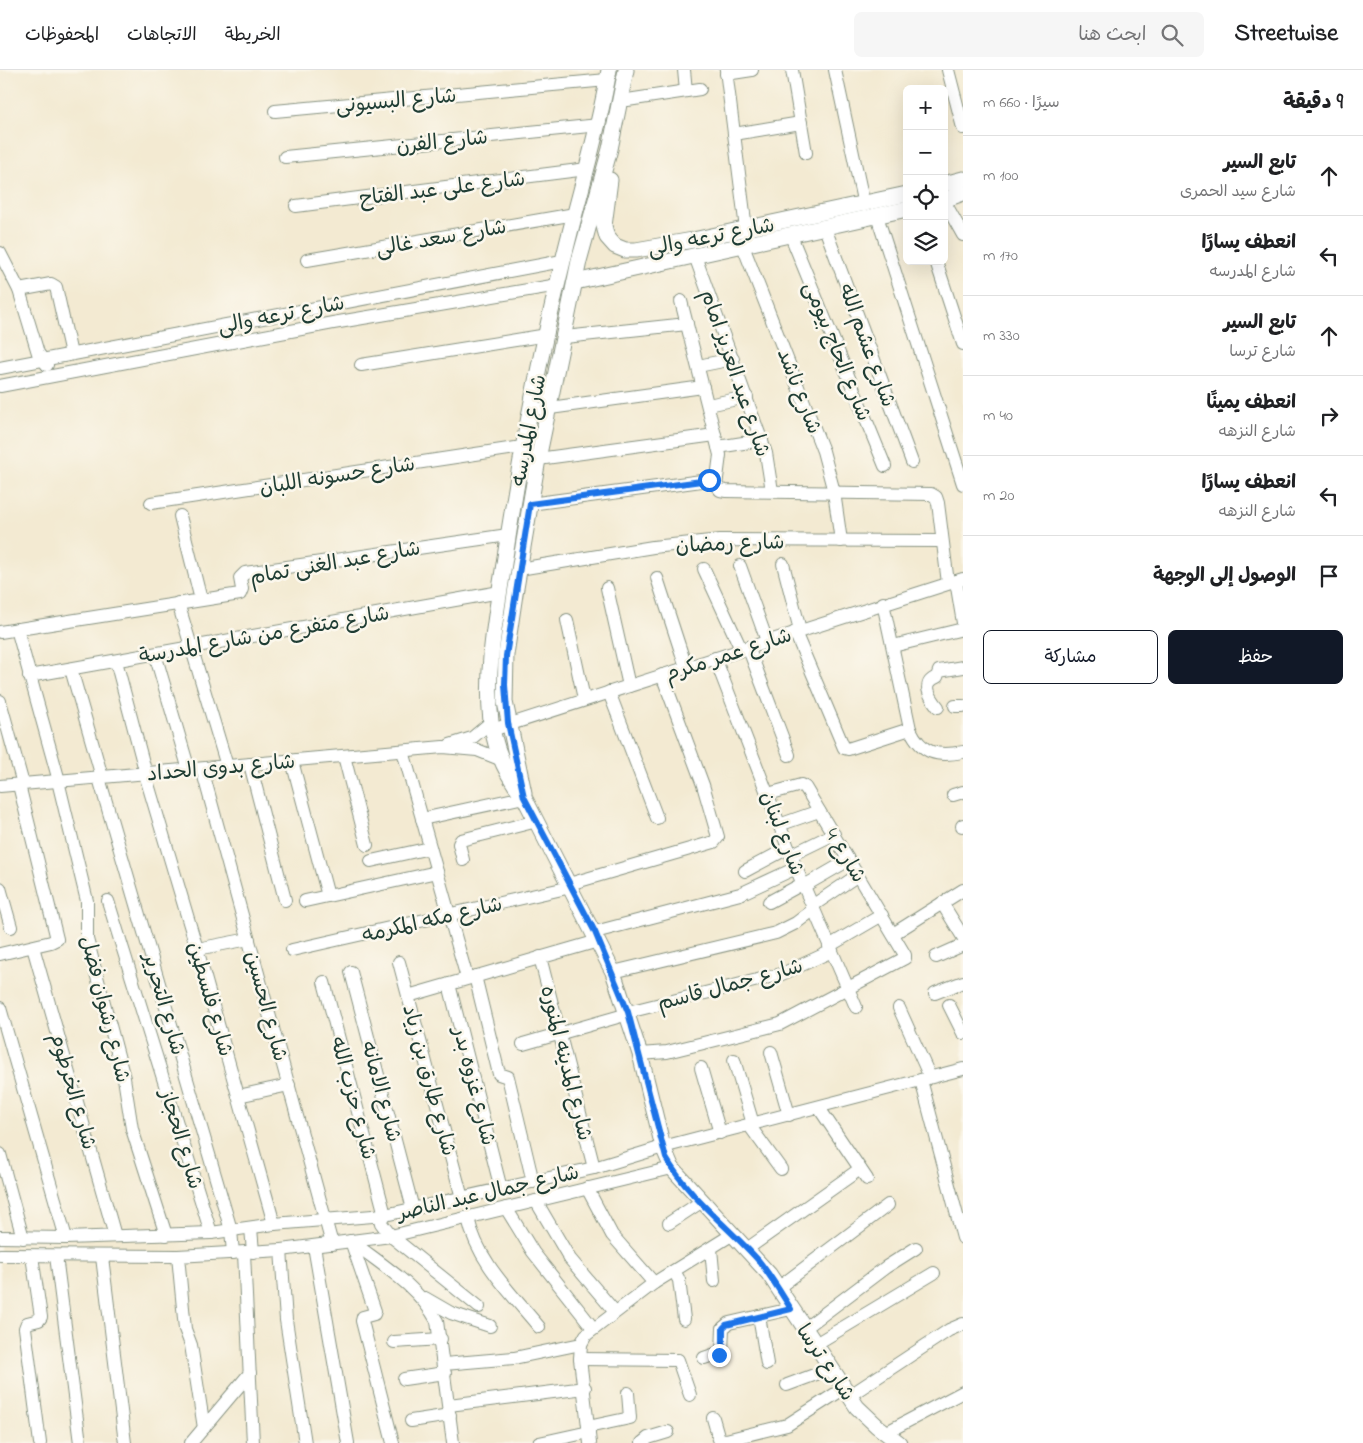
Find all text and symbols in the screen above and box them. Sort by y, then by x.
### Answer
search box [854,12,1204,57]
text: Streetwise [1234,17,1338,52]
icon: search [1158,21,1186,49]
text: ابحث هنا [1078,22,1146,49]
text: المحفوظات [25,23,99,49]
text: الاتجاهات [127,23,197,49]
text: الخريطة [225,23,281,49]
street label: شارع البسيونى [334,82,458,122]
map controls [903,85,948,265]
button: + [903,85,948,130]
text: 9 دقيقة [1283,88,1343,118]
text: سيرًا · 660 m [983,91,1060,115]
street label: شارع الفرن [395,123,490,163]
button: − [903,130,948,175]
text: تابع السير [1224,150,1296,177]
icon: ahead [1315,162,1343,190]
text: 100 m [983,164,1018,188]
street label: شارع على عبد الفتاح [357,165,527,215]
button: locate [903,175,948,220]
text: شارع سيد الحمرى [1180,180,1296,204]
street label: شارع ترعه والى [645,211,777,265]
street label: شارع سعد غالى [374,213,509,265]
button: layers [903,220,948,265]
text: انعطف يسارًا [1201,230,1296,257]
icon: left [1315,242,1343,270]
text: 170 m [983,244,1018,268]
text: شارع المدرسه [1210,260,1296,284]
street label: شارع الحاج بيومى [794,277,878,426]
street label: شارع عشم الله [830,280,902,412]
street label: شارع عبد العزيز امام [691,286,777,461]
street label: شارع ترعه والى [215,289,347,343]
text: تابع السير [1224,310,1296,337]
icon: ahead [1315,322,1343,350]
text: 330 m [983,324,1020,348]
text: شارع ترسا [1229,340,1296,364]
street label: شارع ناشد [768,345,828,439]
street label: شارع المدرسه [504,372,556,489]
text: انعطف يمينًا [1206,390,1296,417]
icon: right [1315,402,1343,430]
text: 40 m [983,404,1013,428]
text: شارع النزهه [1218,420,1296,444]
street label: شارع حسونه اللبان [257,450,417,504]
route start [698,469,721,492]
text: انعطف يسارًا [1201,470,1296,497]
icon: left [1315,482,1343,510]
text: 20 m [983,484,1014,508]
text: شارع النزهه [1218,500,1296,524]
street label: شارع رمضان [675,528,785,562]
street label: شارع عبد الغنى تمام [248,534,423,594]
icon: arrive [1315,562,1343,590]
text: الوصول إلى الوجهة [1153,563,1296,590]
street label: شارع متفرع من شارع المدرسة [137,599,392,673]
street label: شارع عمر مكرم [661,621,796,691]
button: مشاركة [983,630,1158,684]
button: حفظ [1168,630,1343,684]
street label: شارع بدوى الحداد [146,748,297,790]
street label: شارع لبنان [751,787,811,880]
street label: شارع 4 [816,823,872,889]
street label: شارع مكه المكرمه [359,890,506,952]
street label: شارع رشوان فضل [71,933,137,1086]
street label: شارع فلسطين [178,939,240,1060]
street label: شارع التحرير [134,948,192,1059]
street label: شارع الحسين [236,948,294,1065]
street label: شارع جمال قاسم [654,952,807,1020]
street label: شارع المدينه المنوره [531,983,599,1144]
street label: شارع طارق بن زياد [393,1002,463,1160]
street label: شارع غزوه بدر [443,1022,502,1149]
street label: شارع الخرطوم [41,1030,103,1154]
street label: شارع حزب الله [321,1034,383,1163]
street label: شارع الامانه [352,1037,408,1146]
street label: شارع الحجاز [150,1084,209,1193]
street label: شارع جمال عبد الناصر [393,1158,582,1230]
street label: شارع ترسا [787,1318,861,1408]
route end [708,1344,731,1367]

